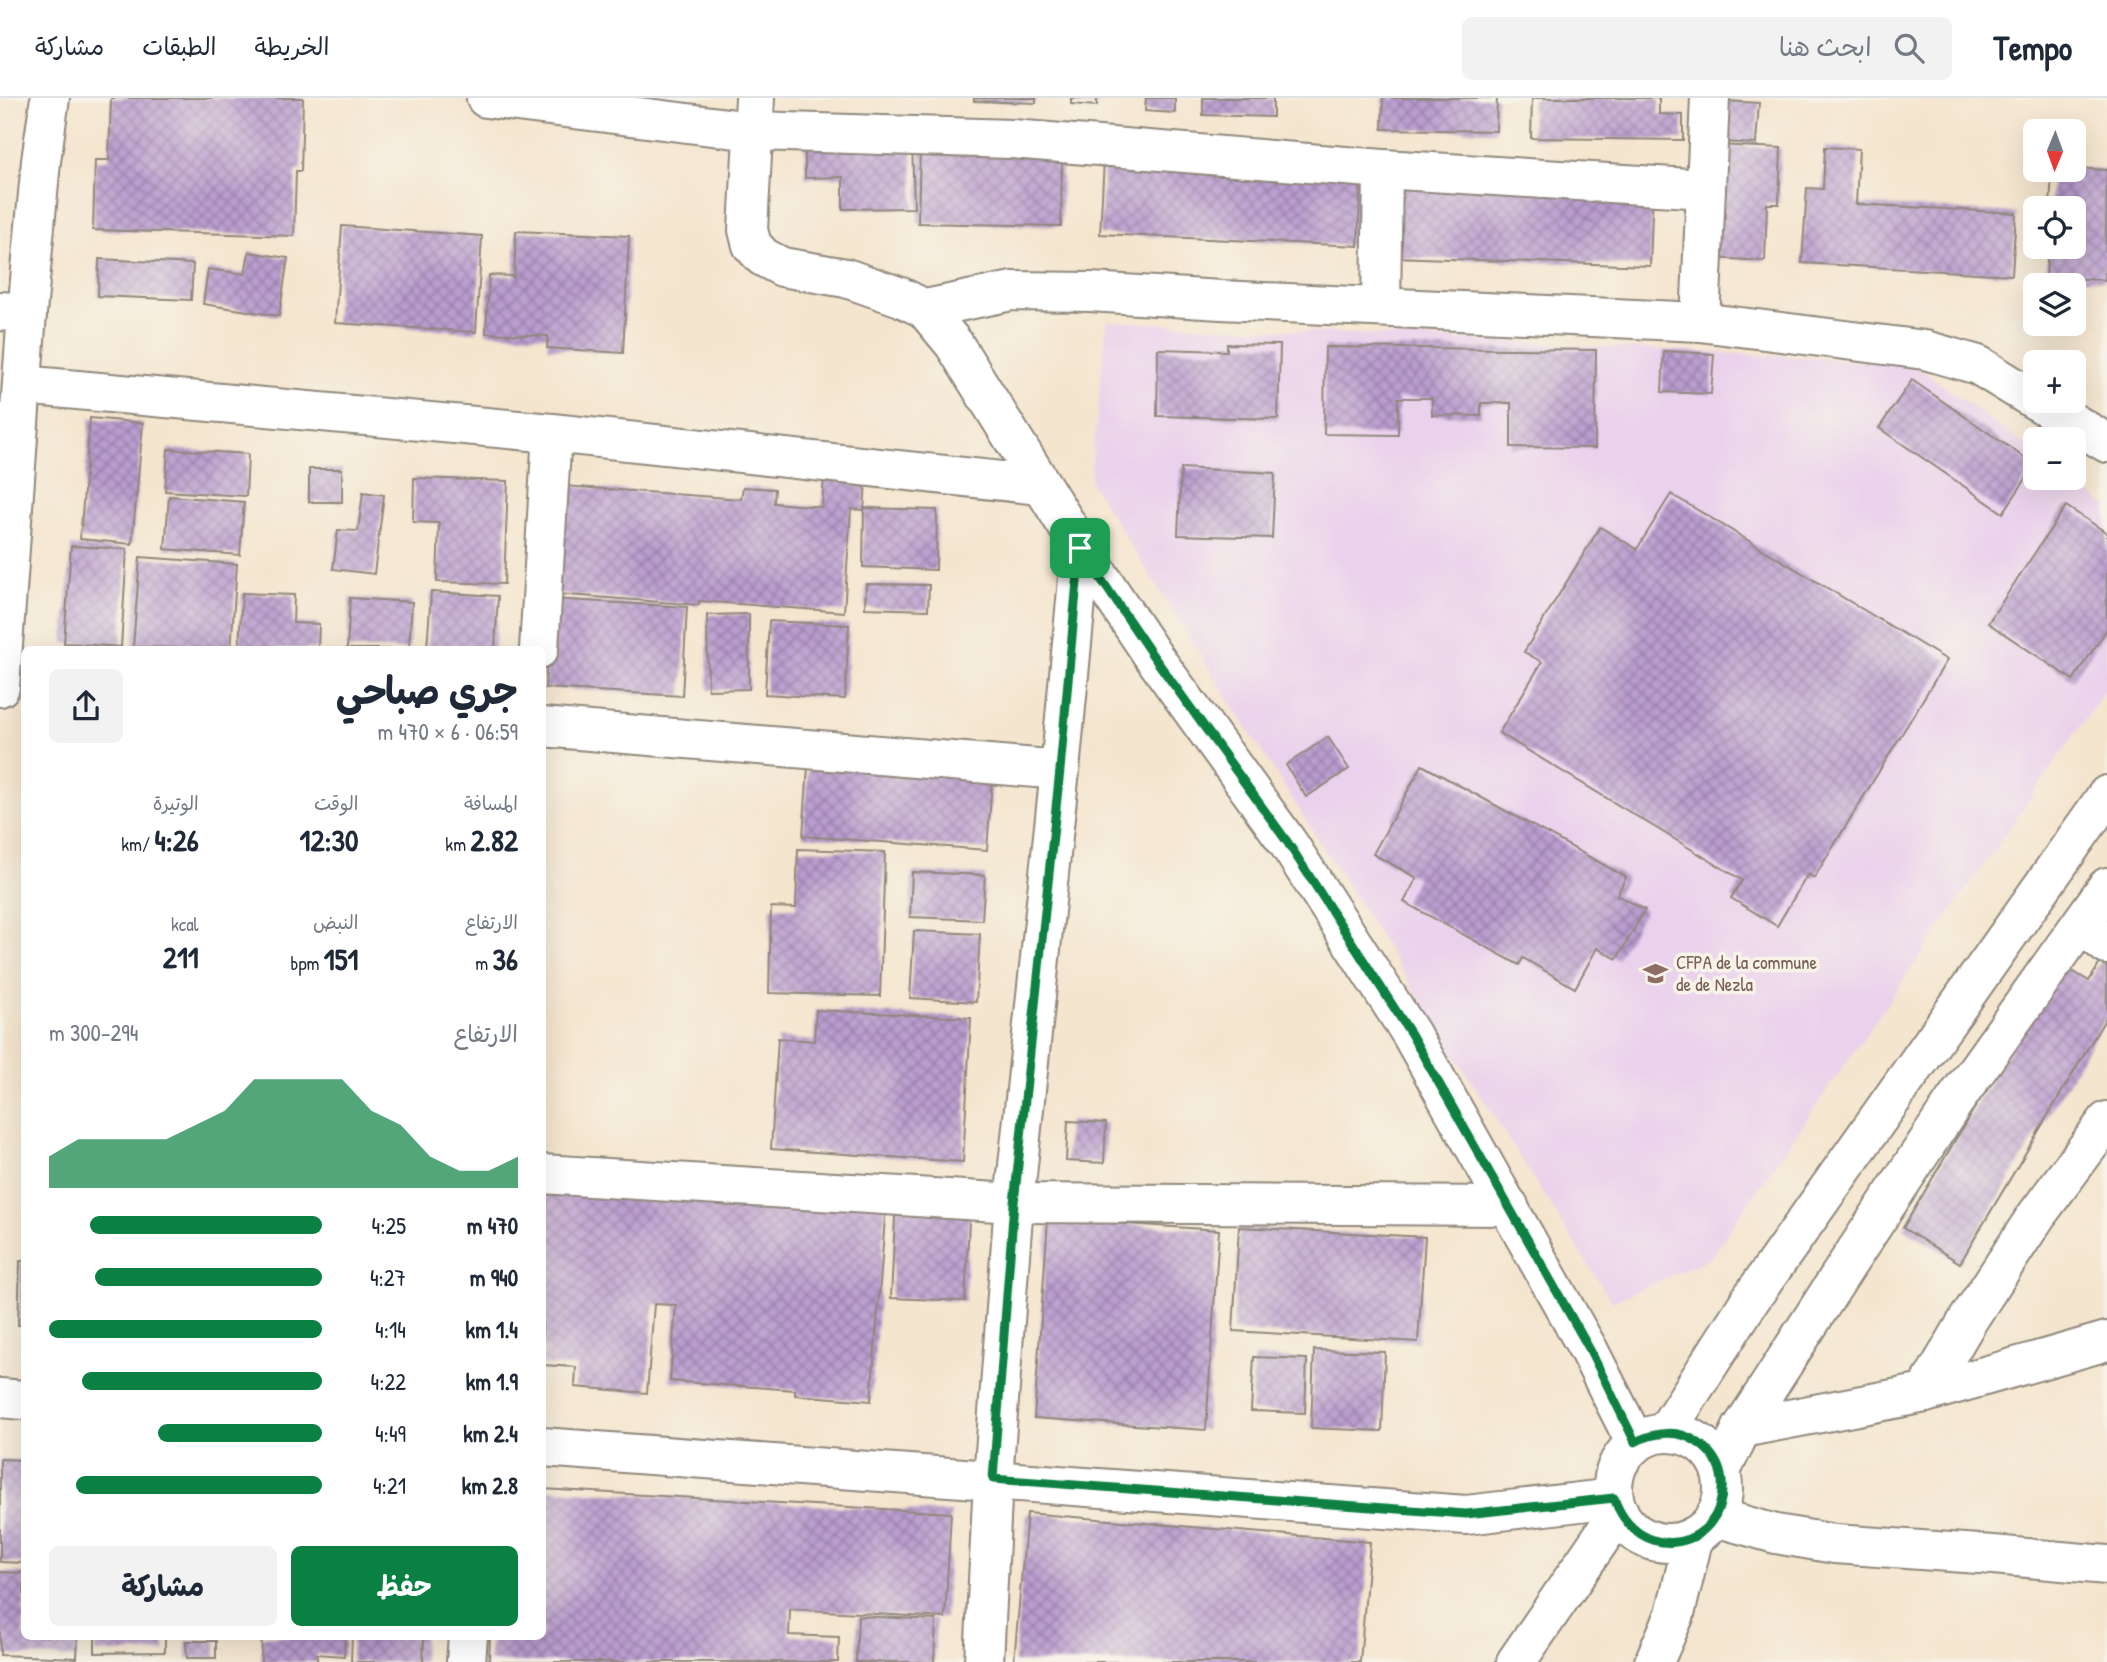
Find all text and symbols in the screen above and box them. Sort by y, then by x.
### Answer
search box [1462,17,1952,80]
text: Tempo [1994,26,2072,70]
text: ابحث هنا [1779,29,1872,64]
icon: search [1890,29,1928,67]
text: مشاركة [35,30,104,62]
text: الطبقات [142,30,217,62]
text: الخريطة [255,30,329,62]
north arrow [2023,119,2086,182]
map controls [2023,119,2086,490]
button: locate [2023,196,2086,259]
button: layers [2023,273,2086,336]
button: + [2023,350,2086,413]
button: − [2023,427,2086,490]
pin [1050,518,1110,578]
icon: arrive [1061,529,1099,567]
text: جري صباحي [336,664,518,716]
button: share [49,669,123,743]
text: 06:59 · 6 × 470 m [378,716,518,747]
text: الوتيرة [153,790,199,816]
text: الوقت [314,790,358,816]
text: المسافة [464,790,518,816]
text: 4:26 [154,820,199,860]
text: 12:30 [300,820,358,860]
text: 2.82 [471,820,518,860]
text: /km [121,831,154,857]
text: km [445,831,471,857]
text: النبض [313,909,358,935]
text: الارتفاع [465,909,518,935]
text: kcal [171,911,199,937]
text: 211 [163,937,199,977]
text: 151 [324,939,358,979]
text: 36 [493,939,518,979]
place label: CFPA de la commune de de Nezla [1676,949,1818,997]
text: bpm [291,950,324,976]
text: m [475,950,493,976]
school or university icon: CFPA de la commune de de Nezla [1642,959,1670,987]
text: 294–300 m [49,1017,138,1048]
text: الارتفاع [454,1018,518,1049]
text: 4:25 [372,1210,406,1241]
text: 470 m [467,1210,518,1241]
text: 4:27 [370,1262,406,1293]
text: 940 m [470,1262,518,1293]
text: 4:14 [375,1314,406,1345]
text: 1.4 km [466,1314,518,1345]
text: 4:22 [371,1366,406,1397]
text: 1.9 km [466,1366,518,1397]
text: 4:49 [375,1418,406,1449]
text: 2.4 km [463,1418,518,1449]
text: 4:21 [373,1470,406,1501]
text: 2.8 km [462,1470,518,1501]
button: مشاركة [49,1546,277,1626]
button: حفظ [291,1546,518,1626]

